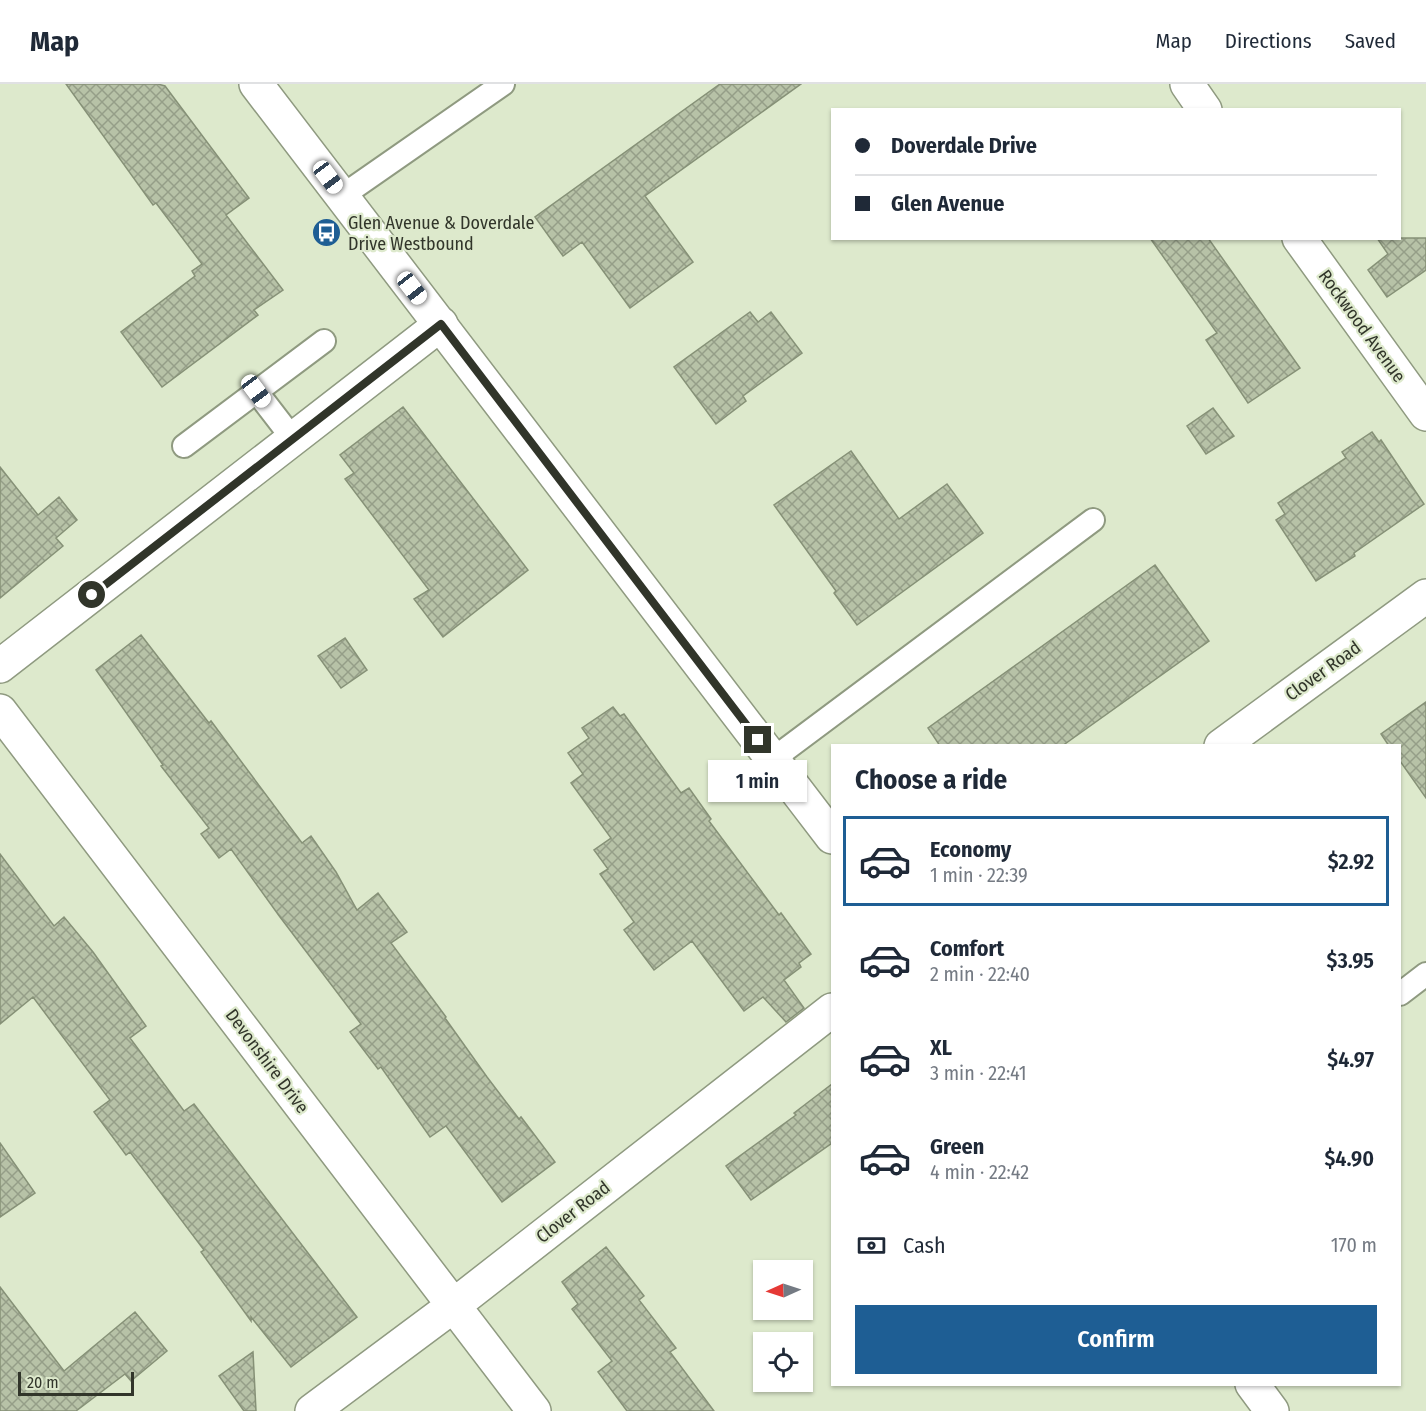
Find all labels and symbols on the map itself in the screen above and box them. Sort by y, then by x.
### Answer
car [310,157,346,197]
place label: Glen Avenue & Doverdale Drive Westbound [348,212,535,255]
bus stop icon: Glen Avenue & Doverdale Drive Westbound [311,217,343,249]
street label: Rockwood Avenue [1314,265,1410,387]
car [394,268,430,308]
car [238,371,274,411]
route start [78,581,105,608]
street label: Clover Road [1281,636,1365,706]
route end [744,726,771,753]
callout: 1 min [708,761,807,803]
street label: Devonshire Drive [221,1005,313,1118]
street label: Clover Road [532,1176,614,1248]
north arrow [753,1260,813,1320]
scale bar [18,1369,134,1396]

